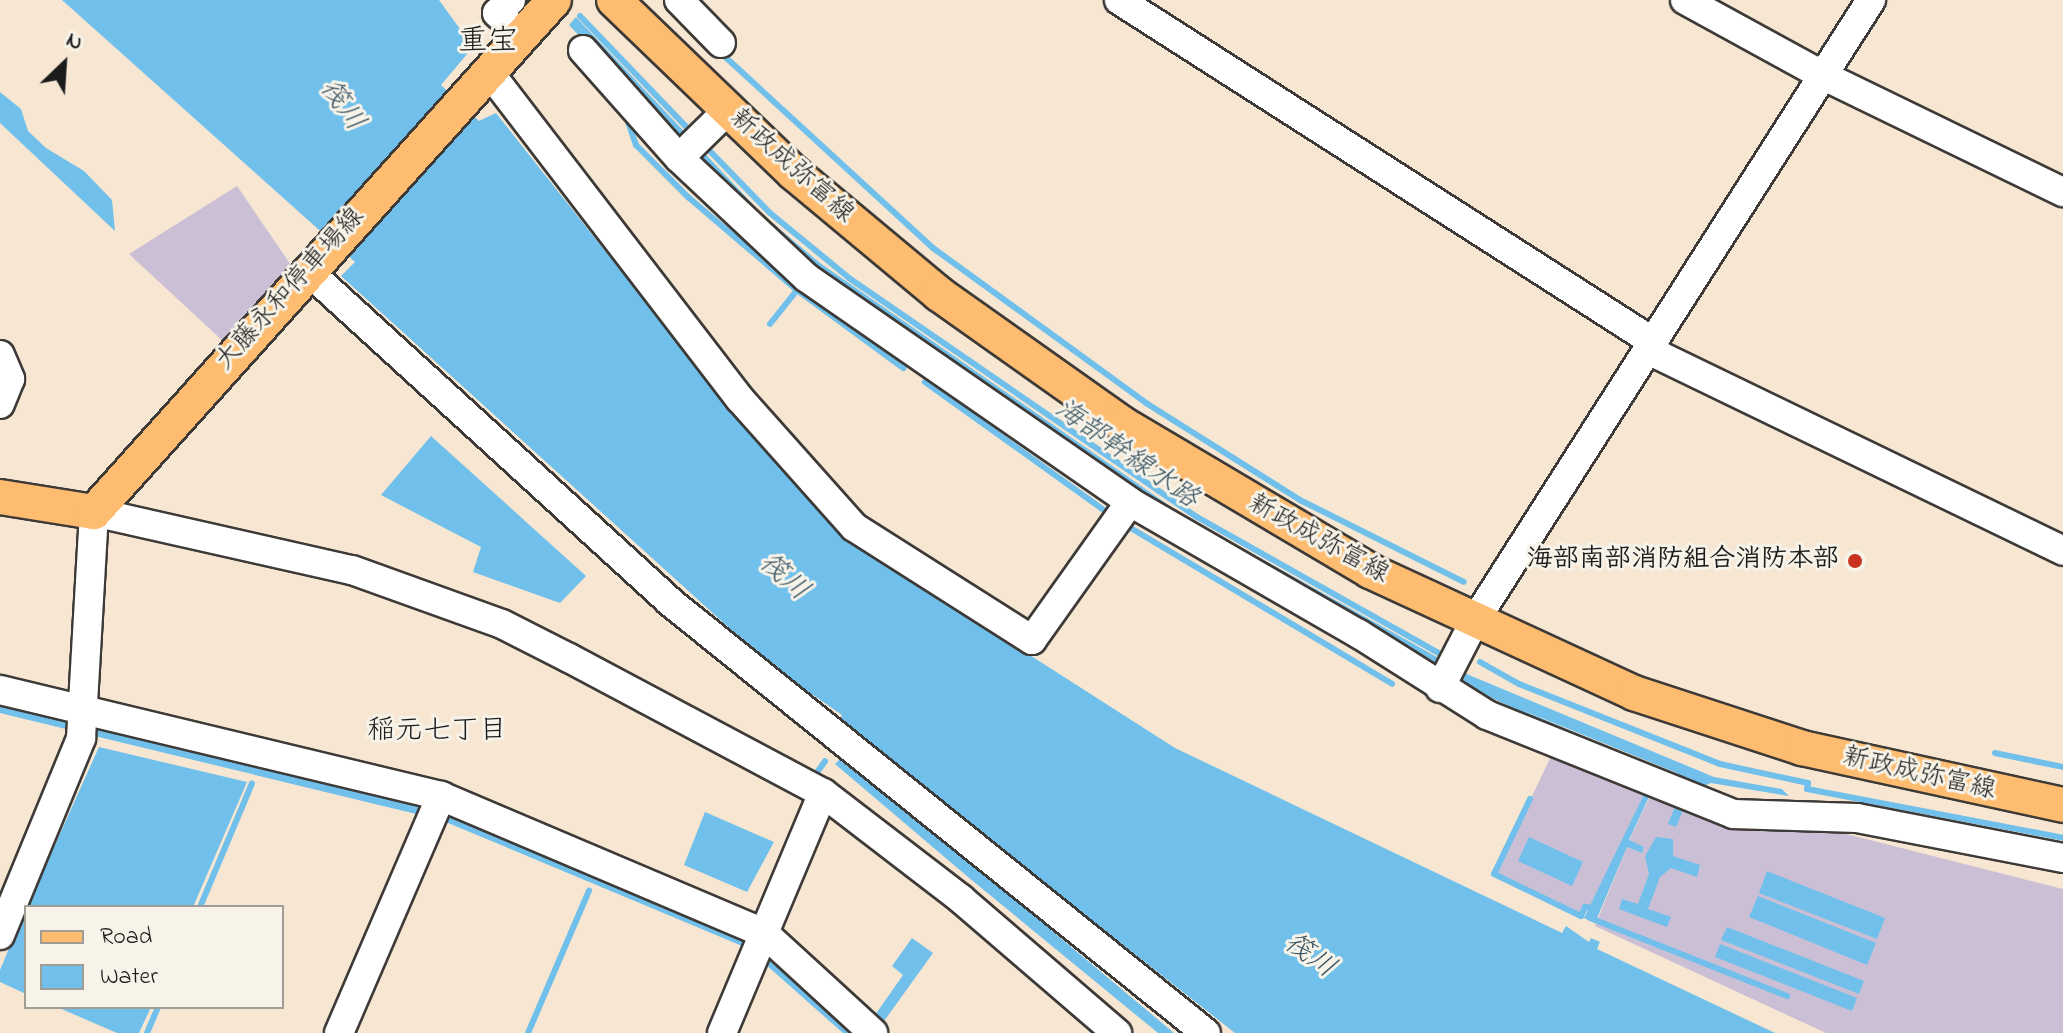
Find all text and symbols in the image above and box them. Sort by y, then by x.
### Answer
north arrow [24,24,104,104]
district label: 重宝 [458,24,518,60]
text: N [61,25,88,60]
water label: 筏川 [311,73,371,139]
street label: 新政成弥富線 [723,103,859,231]
street label: 大藤永和停車場線 [210,202,372,378]
water label: 海部幹線水路 [1048,393,1204,517]
street label: 新政成弥富線 [1242,489,1394,591]
place label: 海部南部消防組合消防本部 [1527,545,1839,577]
water label: 筏川 [751,547,815,609]
marker: 海部南部消防組合消防本部 [1846,552,1864,570]
district label: 稲元七丁目 [367,715,507,749]
street label: 新政成弥富線 [1839,742,1999,808]
legend [24,905,284,1009]
text: Road [100,920,152,955]
water label: 筏川 [1276,927,1342,987]
text: Water [100,960,158,995]

